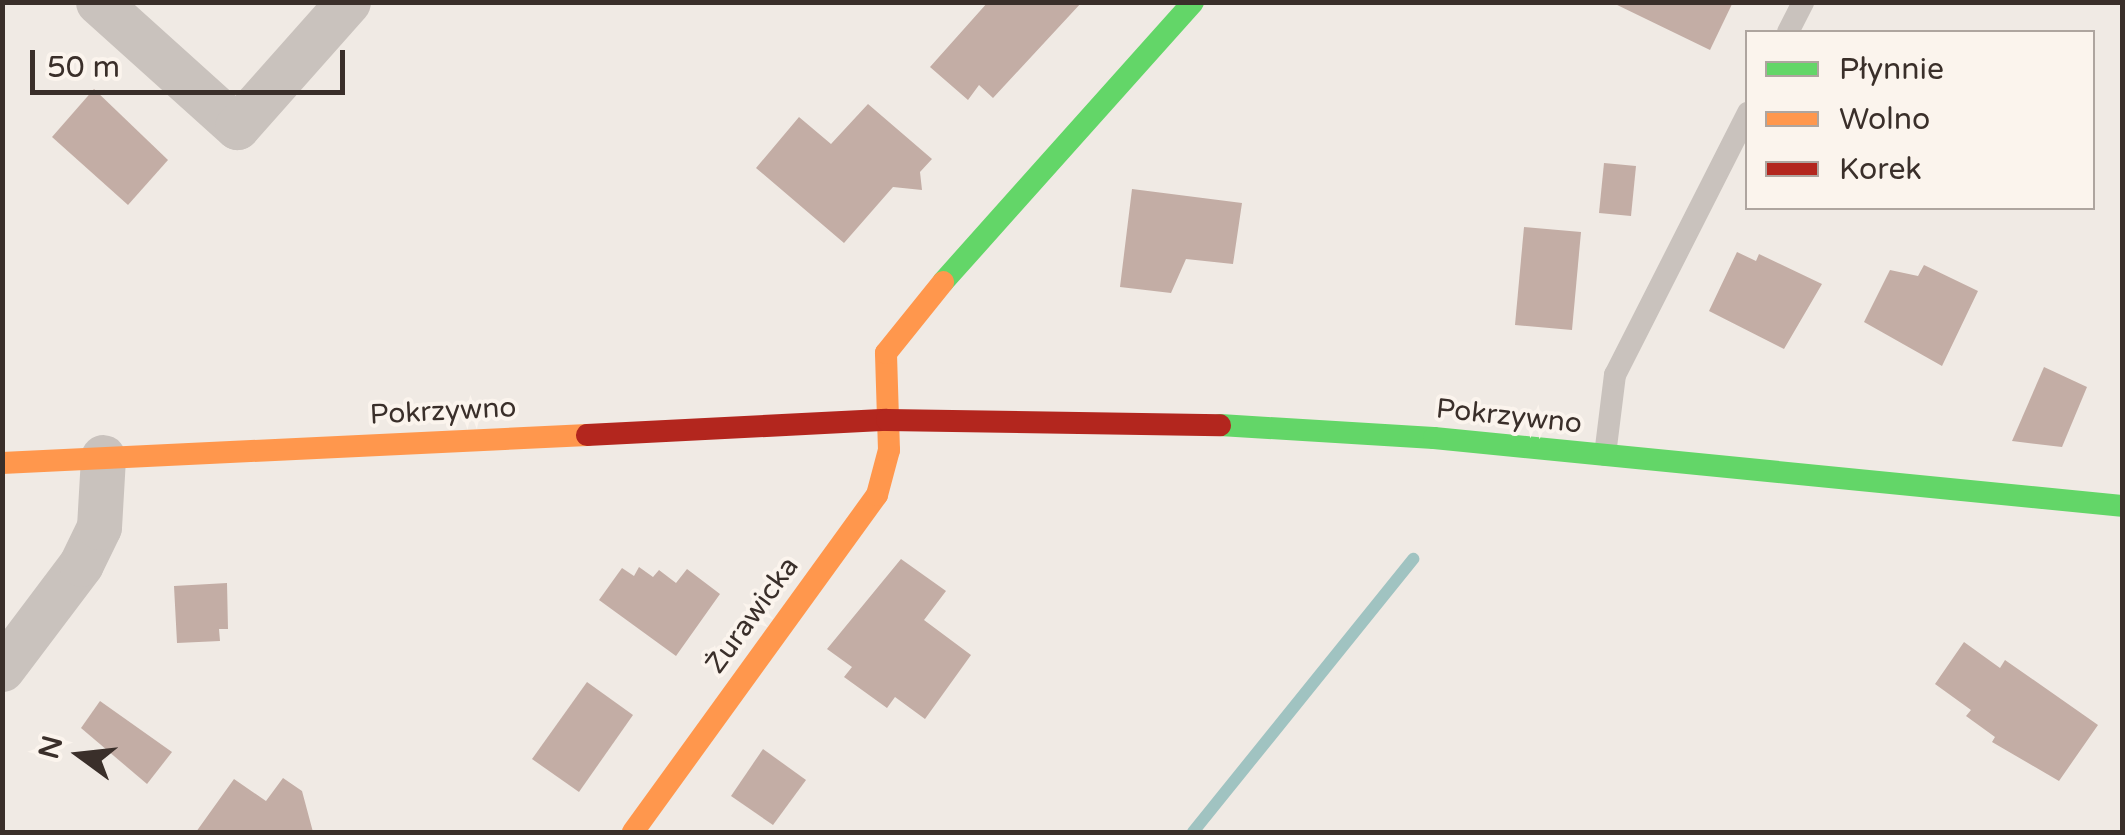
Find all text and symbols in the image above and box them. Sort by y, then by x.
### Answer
scale bar [35,30,350,92]
legend [1745,30,2095,210]
text: 50 m [47,49,120,86]
text: Płynnie [1839,51,1944,88]
text: Wolno [1839,101,1930,138]
text: Korek [1839,151,1922,188]
street label: Pokrzywno [369,390,517,432]
street label: Pokrzywno [1434,392,1584,440]
street label: Żurawicka [698,550,806,680]
north arrow [30,705,130,805]
text: N [32,732,70,763]

